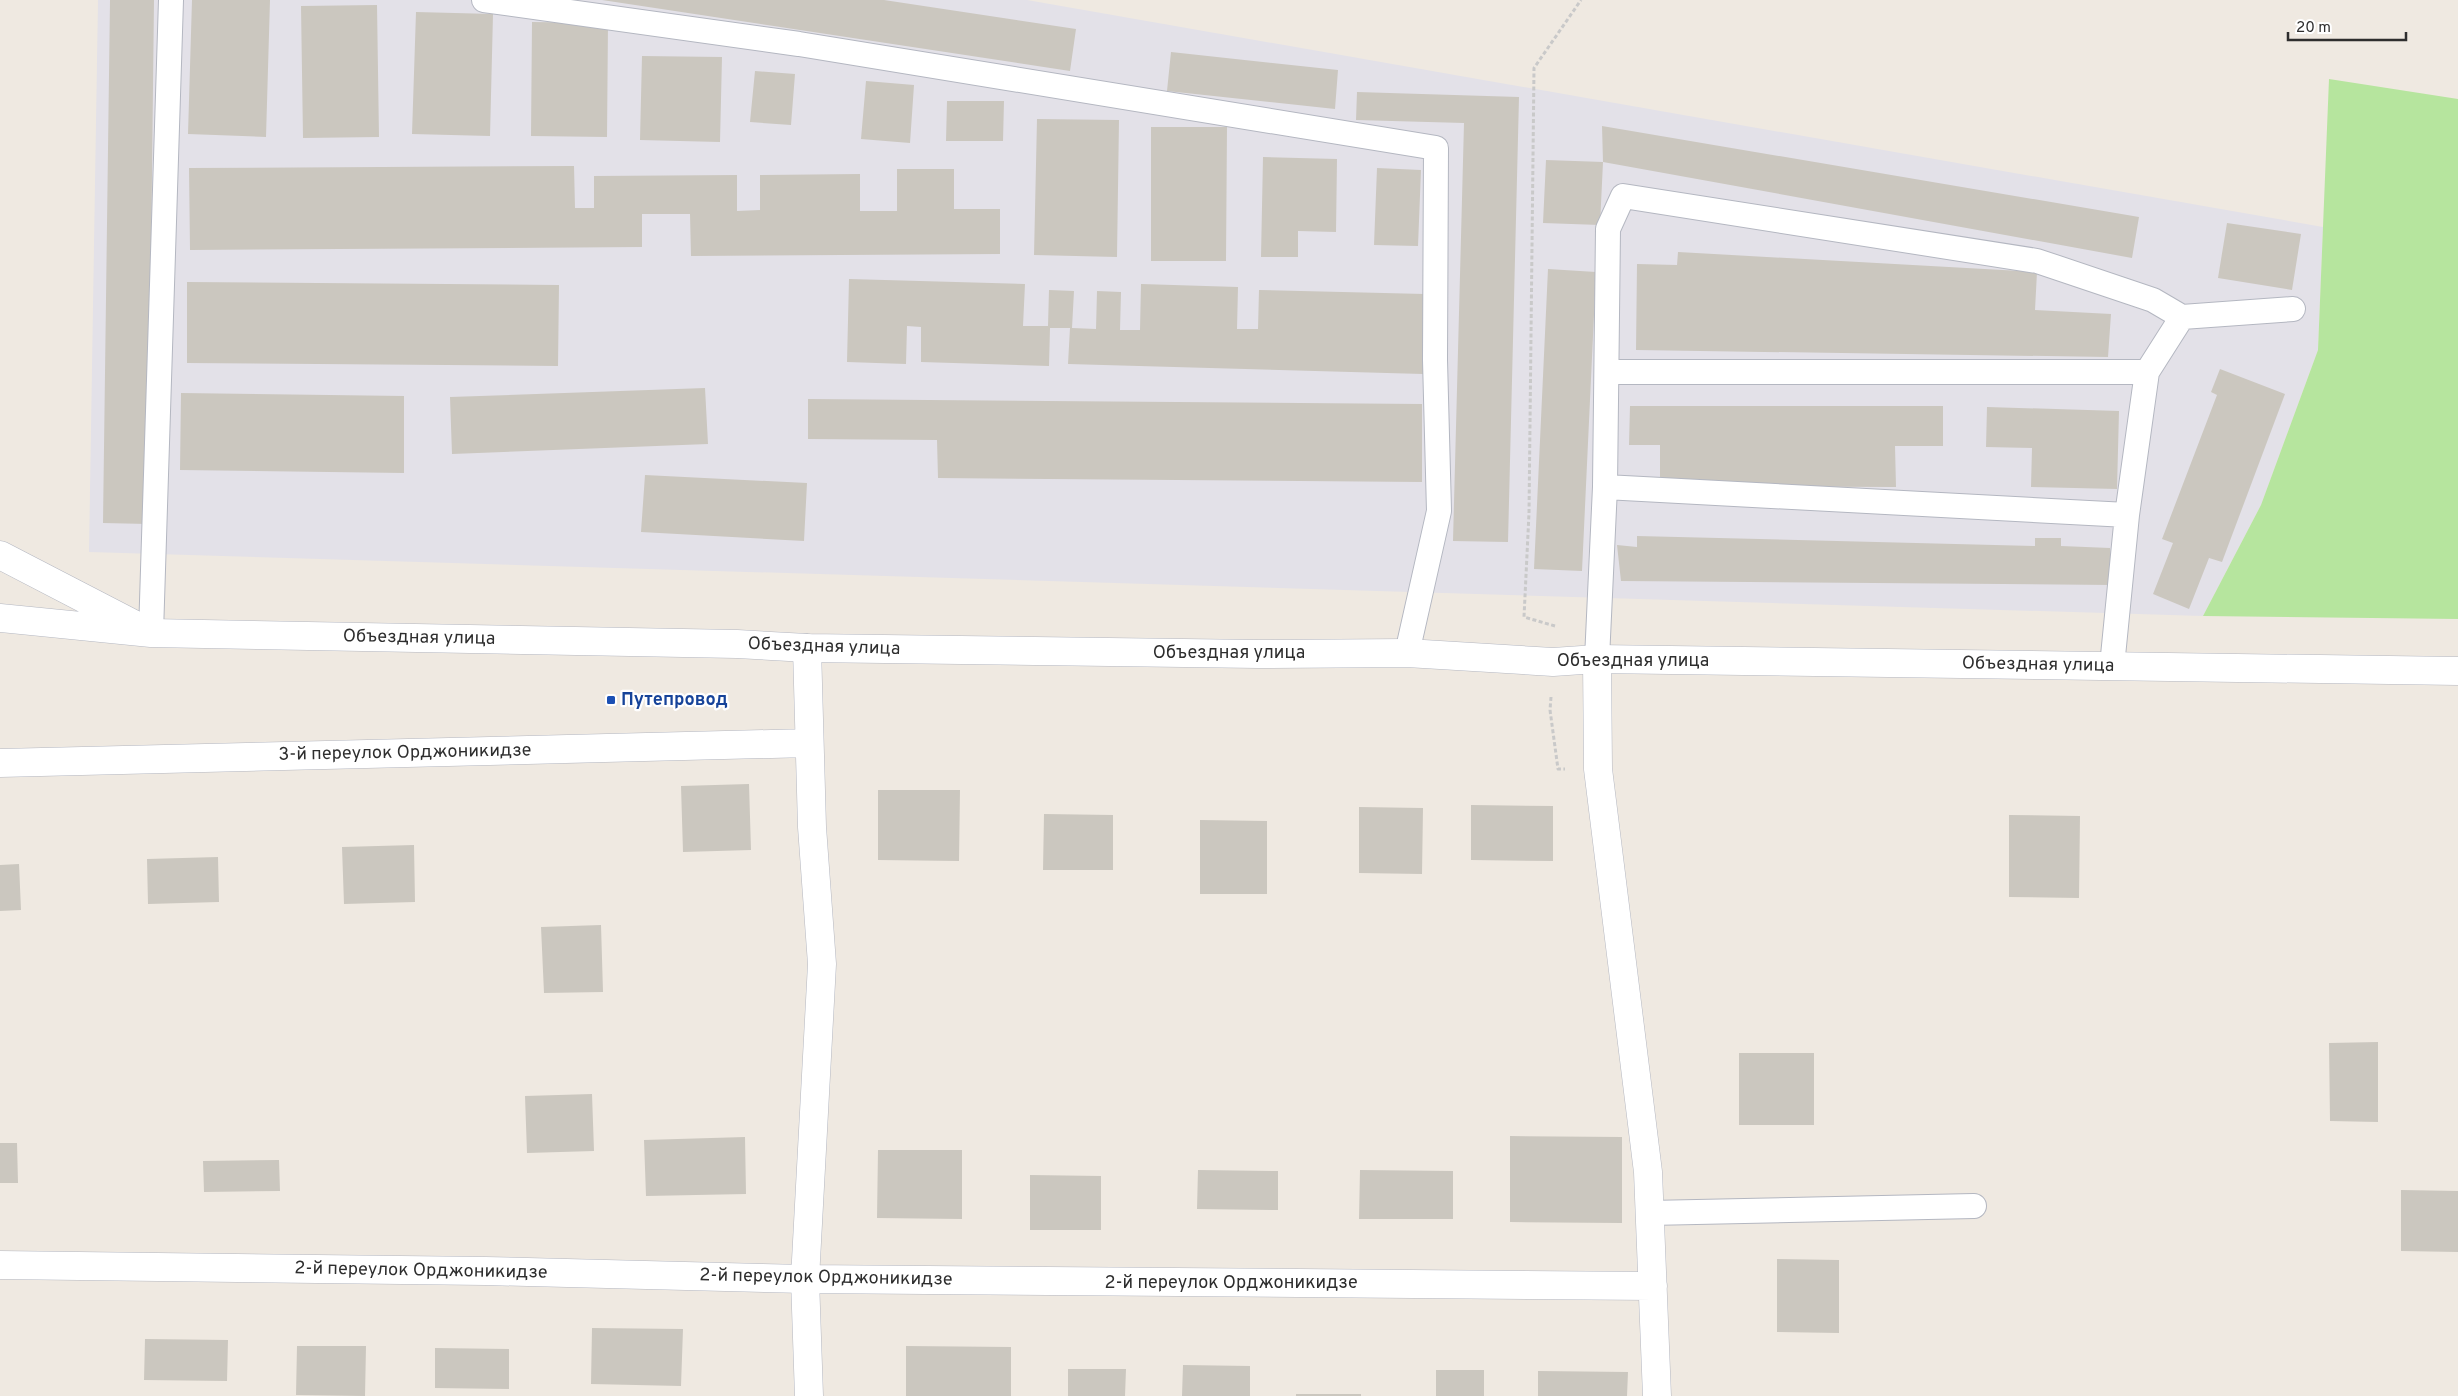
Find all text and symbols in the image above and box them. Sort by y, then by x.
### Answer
scale bar [2288,10,2406,42]
text: 20 m [2296,19,2331,38]
street label: Объездная улица [343,625,495,651]
street label: Объездная улица [747,633,901,661]
street label: Объездная улица [1153,642,1305,665]
street label: Объездная улица [1557,650,1709,673]
street label: Объездная улица [1962,652,2114,678]
place label: Путепровод [621,689,728,712]
marker: Путепровод [605,694,617,706]
street label: 3-й переулок Орджоникидзе [278,739,532,767]
street label: 2-й переулок Орджоникидзе [294,1257,548,1285]
street label: 2-й переулок Орджоникидзе [699,1264,953,1292]
street label: 2-й переулок Орджоникидзе [1104,1272,1358,1295]

